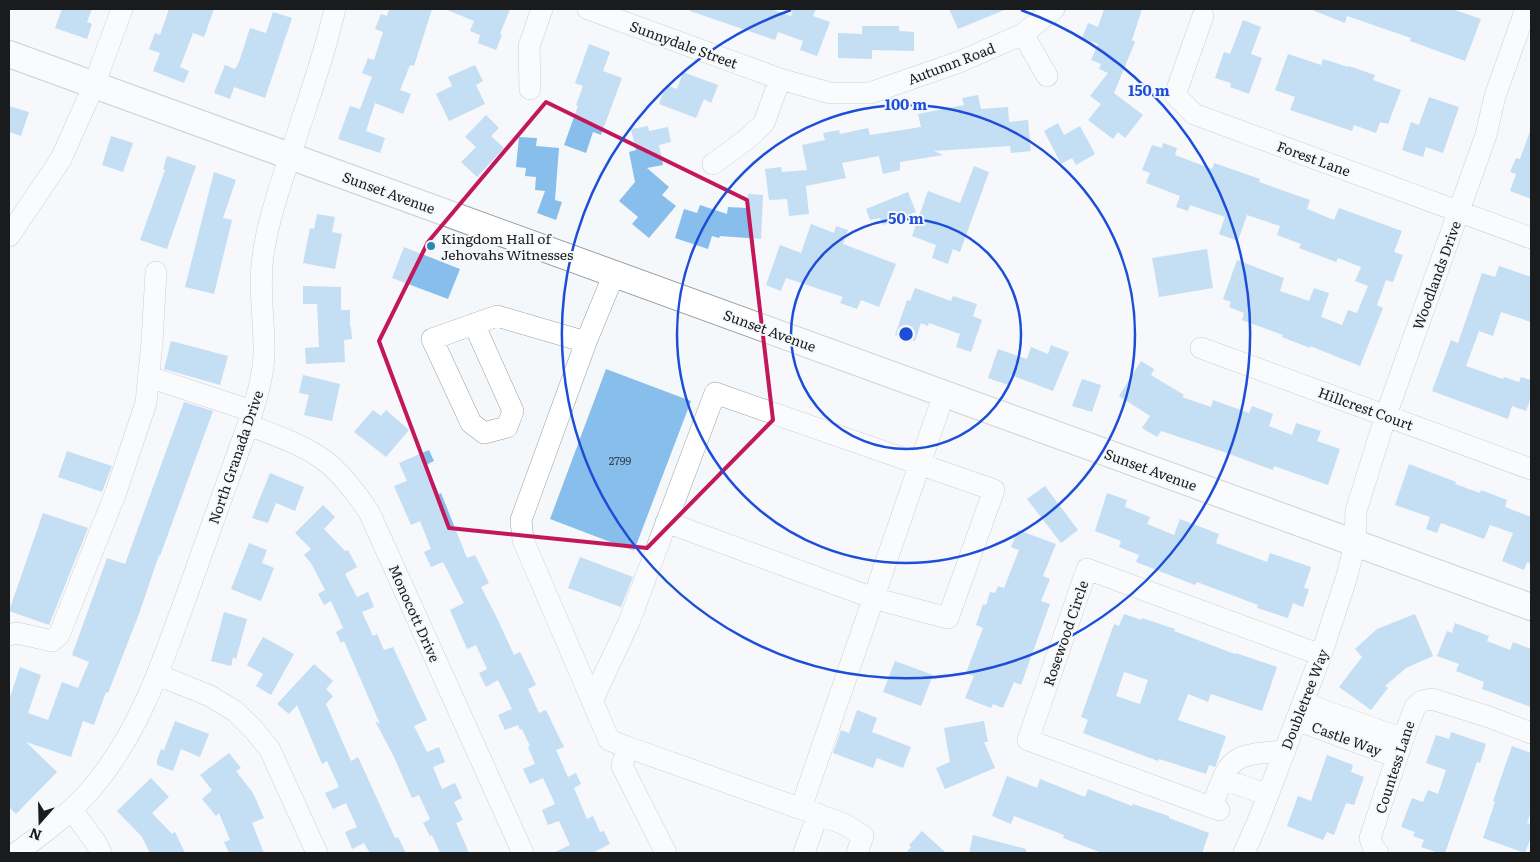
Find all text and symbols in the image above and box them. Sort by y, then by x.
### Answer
street label: Sunnydale Street [627,15,741,73]
street label: Autumn Road [904,37,998,89]
text: 150 m [1128,78,1170,101]
text: 100 m [885,92,927,115]
street label: Forest Lane [1274,135,1354,181]
street label: Sunset Avenue [340,166,438,218]
text: 50 m [888,206,924,229]
street label: Woodlands Drive [1407,218,1465,332]
place label: Kingdom Hall of Jehovahs Witnesses [441,228,573,264]
marker: Kingdom Hall of Jehovahs Witnesses [425,240,437,252]
street label: Sunset Avenue [721,304,819,356]
centre of rings [897,325,915,343]
street label: Hillcrest Court [1316,382,1417,435]
street label: North Granada Drive [203,387,267,527]
street label: Sunset Avenue [1102,443,1200,495]
house number: 2799 [609,452,632,468]
street label: Monocott Drive [385,561,445,665]
street label: Rosewood Circle [1038,578,1092,688]
street label: Doubletree Way [1276,645,1333,752]
street label: Castle Way [1309,716,1386,760]
street label: Countess Lane [1370,718,1418,816]
north arrow [15,797,65,847]
text: N [26,824,44,847]

